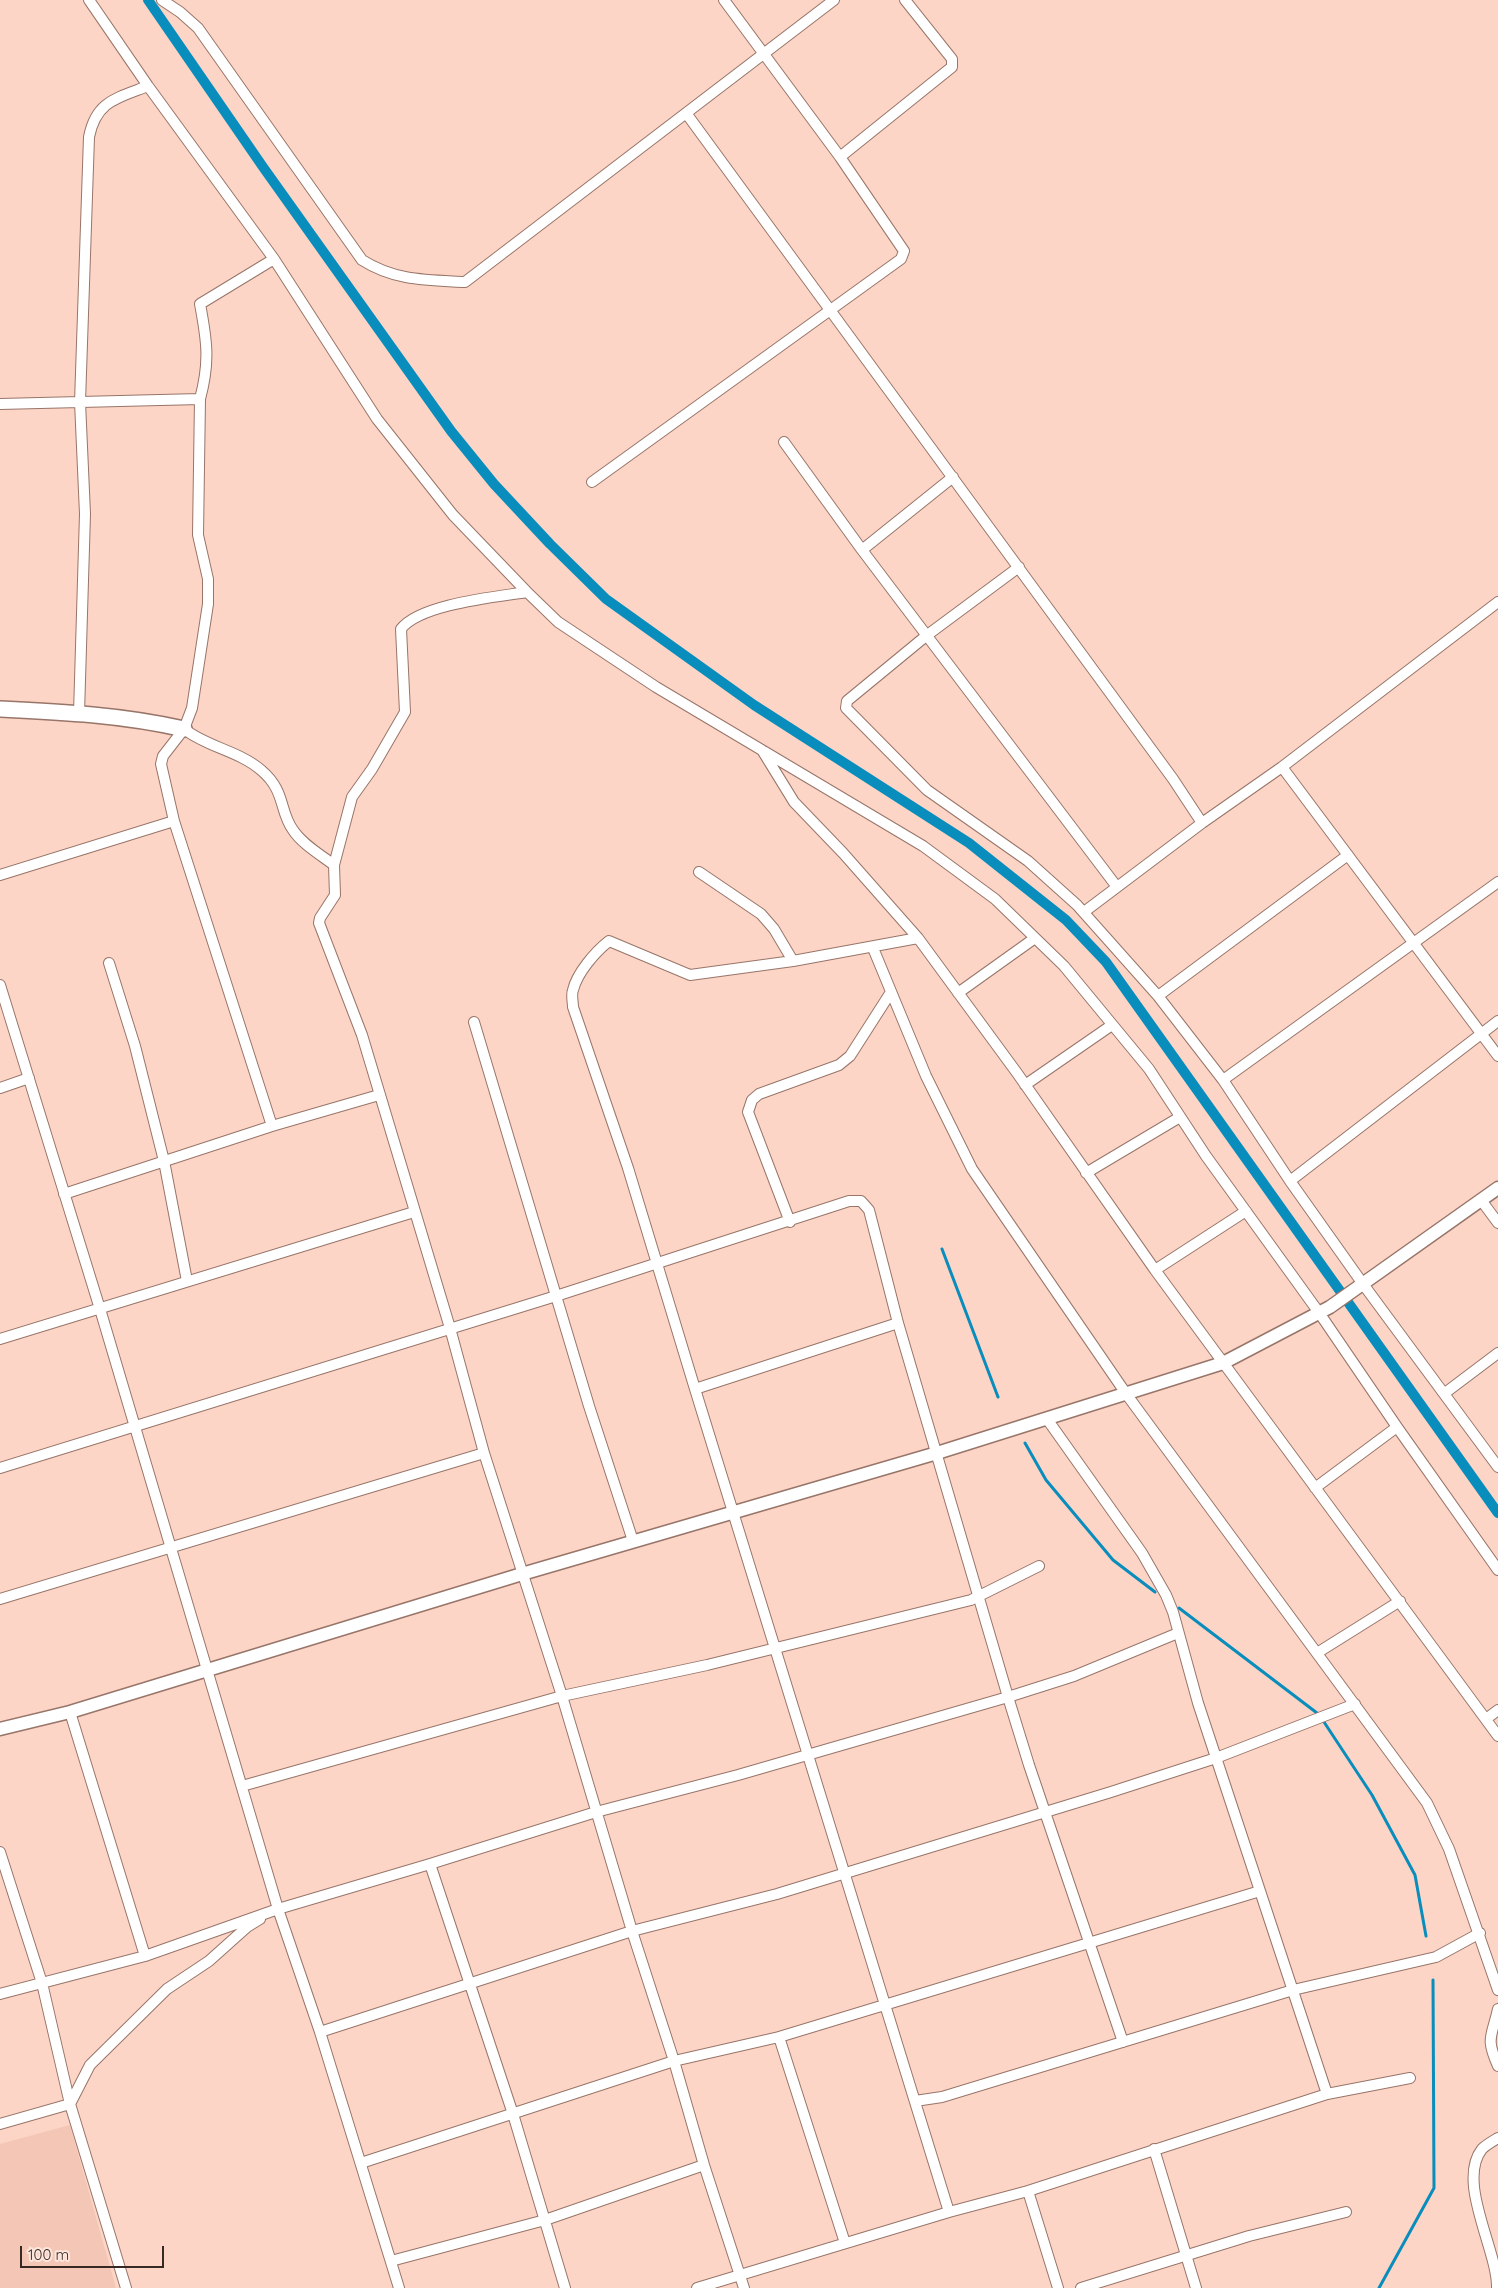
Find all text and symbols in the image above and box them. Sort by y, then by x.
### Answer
scale bar [22,2236,166,2268]
text: 100 m [28,2245,69,2264]

